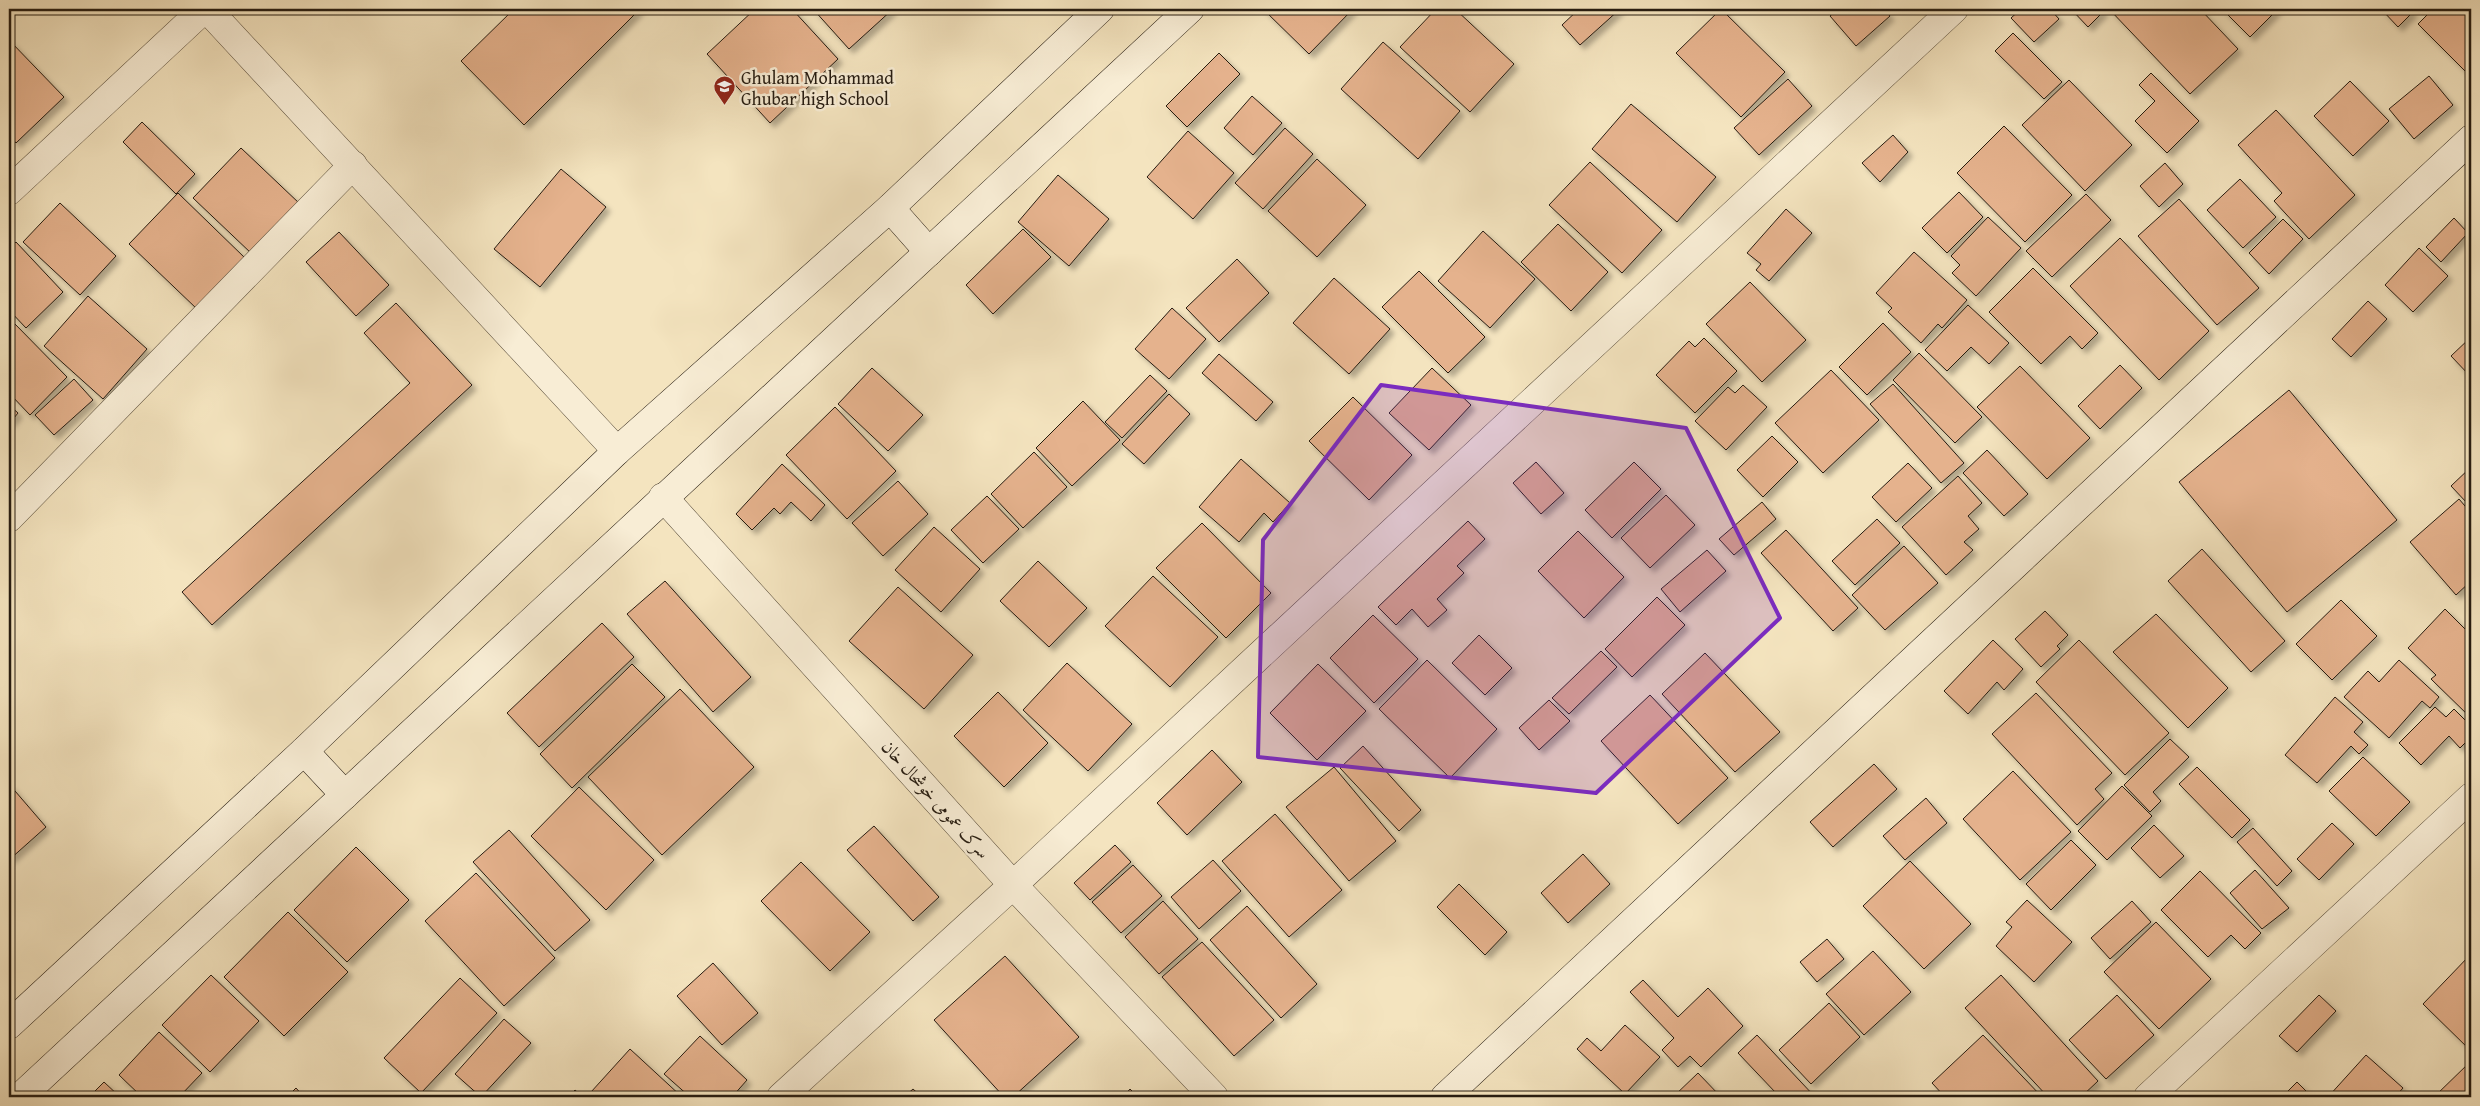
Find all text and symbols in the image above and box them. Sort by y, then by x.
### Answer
place label: Ghulam Mohammad Ghubar high School [741,64,894,112]
school or university icon: Ghulam Mohammad Ghubar high School [713,75,737,106]
street label: سرک عمومی خوشحال خان [875,734,997,864]

